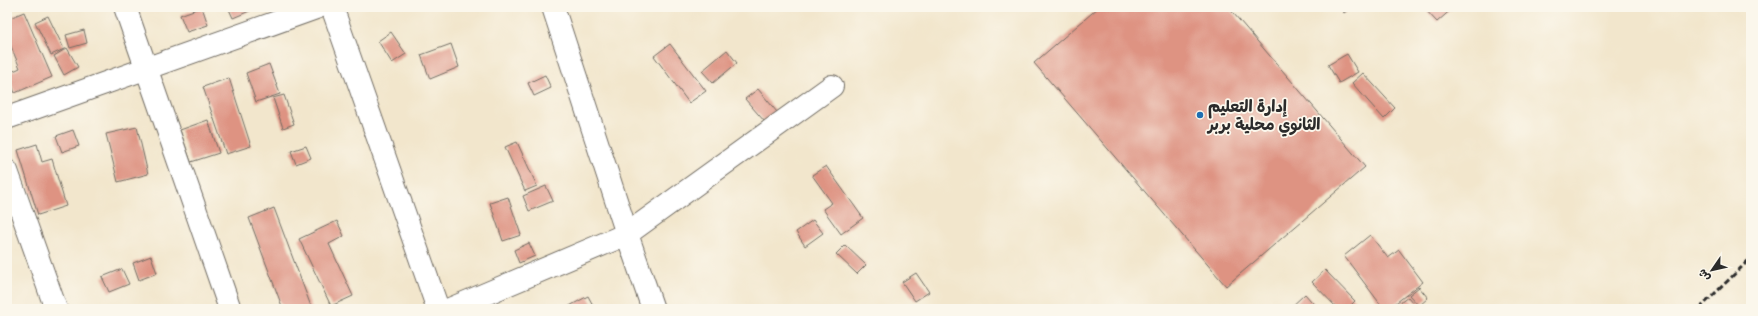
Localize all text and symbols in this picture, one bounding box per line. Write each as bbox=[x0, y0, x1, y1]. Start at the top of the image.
place label: إدارة التعليم الثانوي محلية بربر bbox=[1206, 96, 1320, 138]
marker: إدارة التعليم الثانوي محلية بربر bbox=[1195, 110, 1205, 120]
north arrow bbox=[1692, 250, 1732, 290]
text: ش bbox=[1695, 266, 1715, 285]

